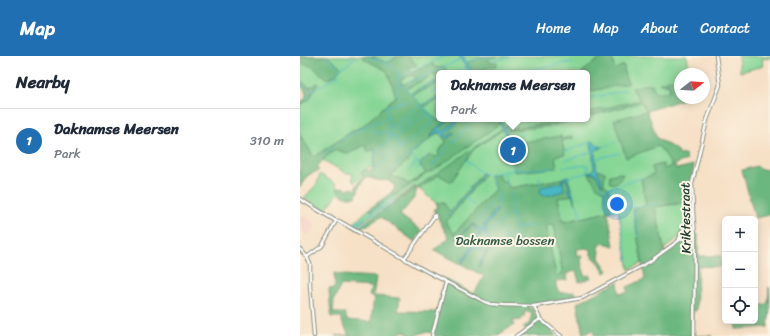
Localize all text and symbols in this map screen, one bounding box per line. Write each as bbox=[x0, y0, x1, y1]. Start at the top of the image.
text: Map bbox=[20, 12, 55, 45]
text: Home bbox=[536, 16, 571, 41]
text: Map bbox=[593, 16, 619, 41]
text: About bbox=[641, 16, 678, 41]
text: Contact bbox=[700, 16, 750, 41]
text: Nearby bbox=[16, 67, 70, 97]
north arrow bbox=[674, 68, 710, 104]
popup bbox=[436, 70, 590, 122]
text: Daknamse Meersen bbox=[451, 72, 575, 98]
text: Park bbox=[451, 98, 477, 121]
text: Daknamse Meersen bbox=[54, 116, 179, 142]
text: 1 bbox=[26, 129, 32, 152]
text: 310 m bbox=[250, 129, 284, 152]
pin: 1 bbox=[500, 135, 526, 165]
text: Park bbox=[54, 142, 81, 165]
street label: Kriktestraat bbox=[673, 182, 698, 254]
your location bbox=[607, 194, 627, 214]
map controls bbox=[722, 216, 758, 324]
button: + bbox=[722, 216, 758, 252]
park label: Daknamse bossen bbox=[456, 229, 554, 252]
button: − bbox=[722, 252, 758, 288]
button: locate bbox=[722, 288, 758, 324]

